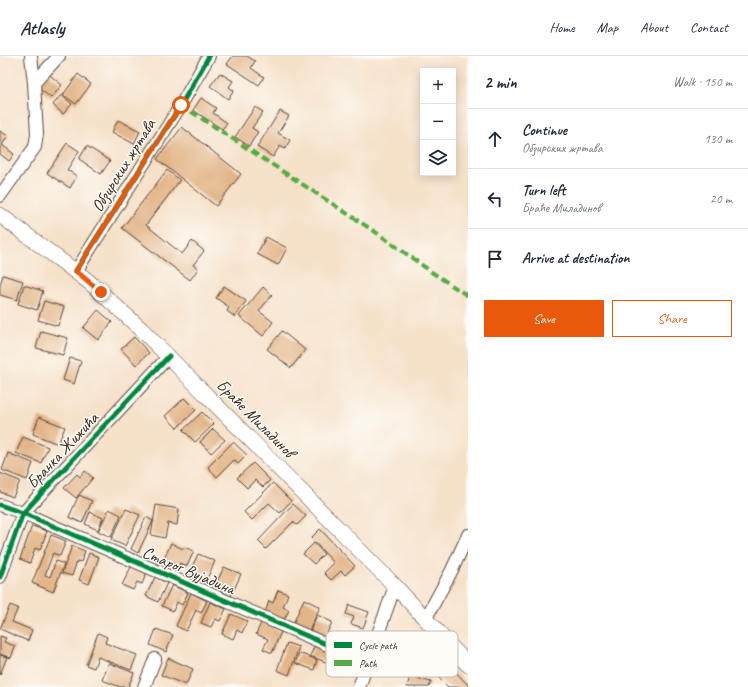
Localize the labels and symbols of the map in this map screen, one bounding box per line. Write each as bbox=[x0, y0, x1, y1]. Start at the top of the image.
route start bbox=[172, 96, 190, 114]
street label: Обзирских жртава bbox=[87, 114, 162, 216]
route end bbox=[92, 283, 110, 301]
street label: Браће Миладинов bbox=[212, 375, 302, 465]
street label: Бранка Жижића bbox=[22, 407, 104, 493]
street label: Старог Вујадина bbox=[139, 542, 240, 600]
legend bbox=[326, 631, 458, 677]
text: Cycle path bbox=[359, 638, 398, 652]
text: Path bbox=[359, 656, 378, 670]

